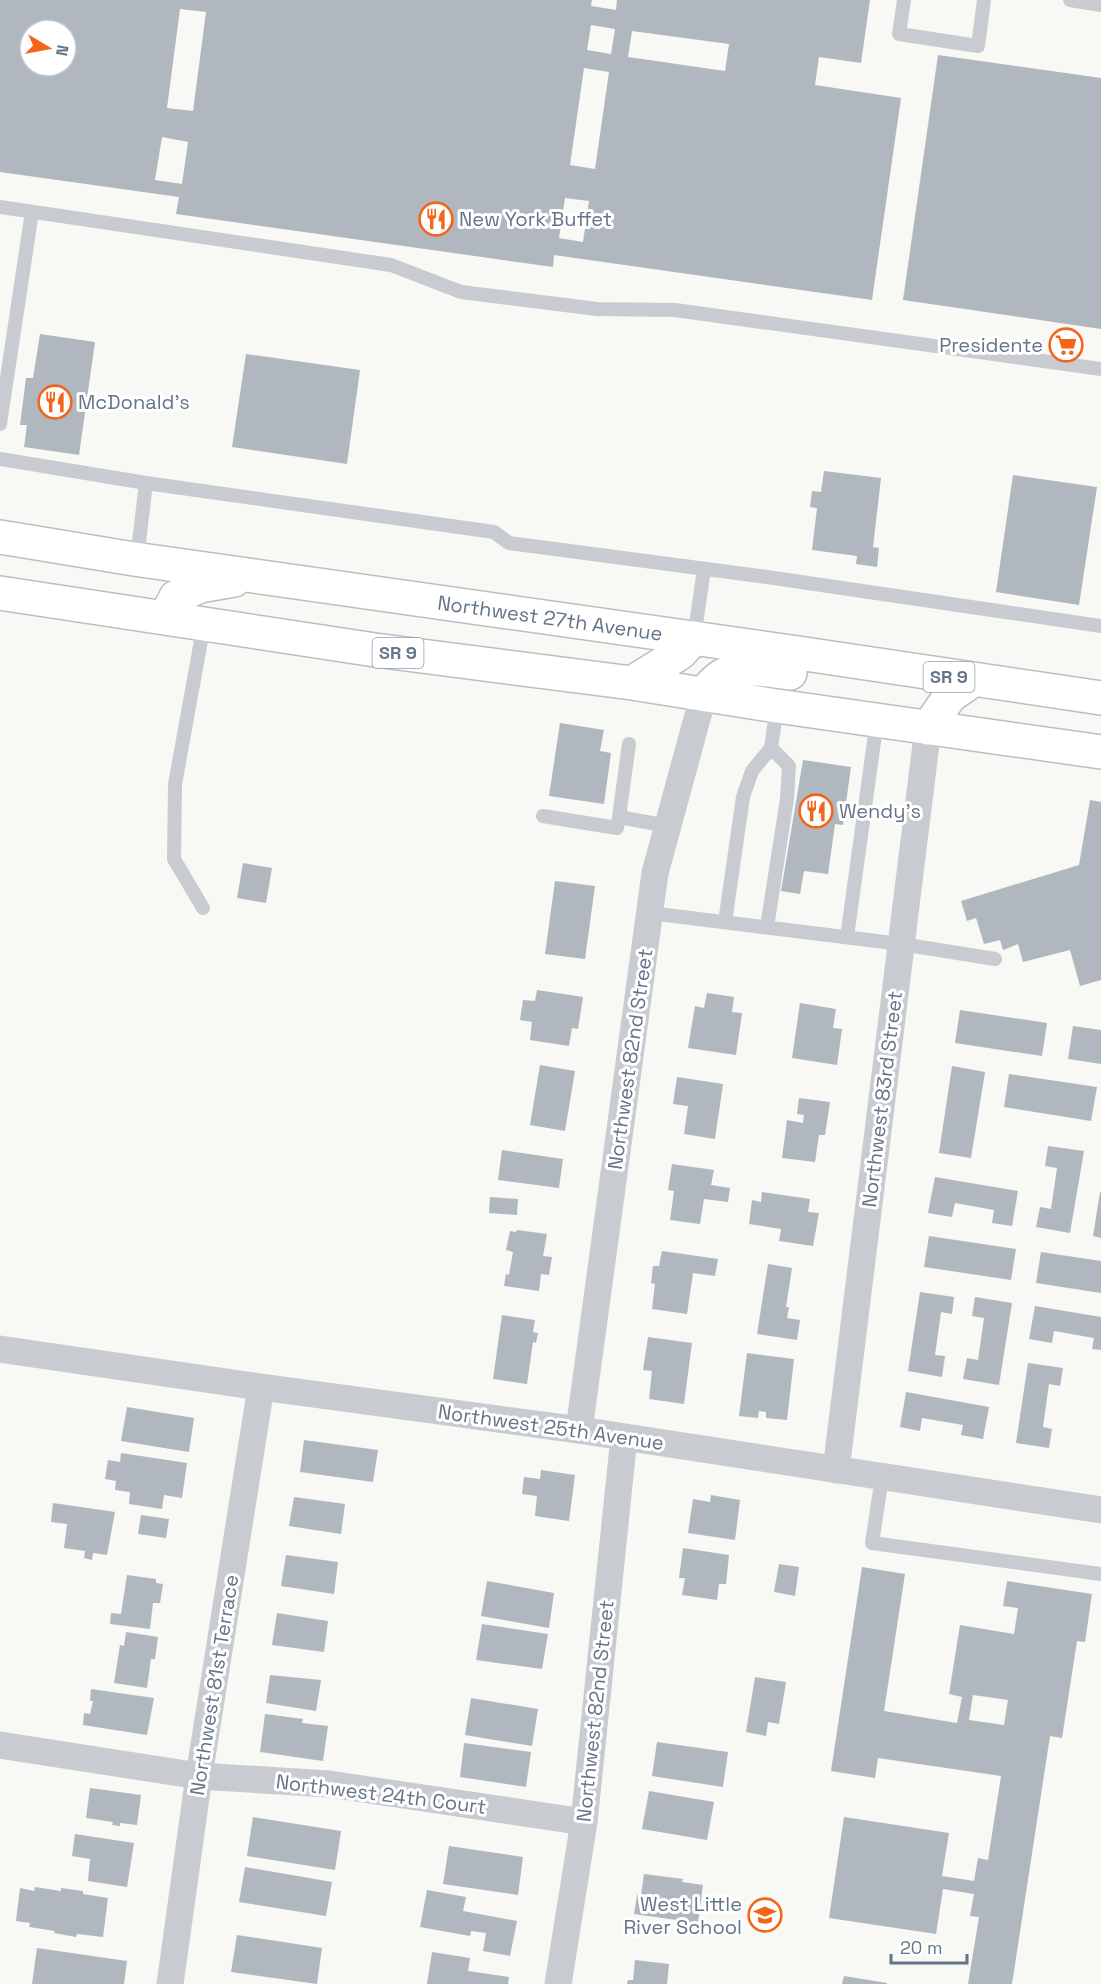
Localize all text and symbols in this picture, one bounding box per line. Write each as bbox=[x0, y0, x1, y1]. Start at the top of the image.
north arrow bbox=[18, 18, 78, 78]
text: N bbox=[51, 43, 74, 58]
restaurant icon: New York Buffet bbox=[418, 201, 454, 237]
place label: New York Buffet bbox=[459, 206, 612, 232]
supermarket icon: Presidente bbox=[1048, 327, 1084, 363]
place label: Presidente bbox=[939, 332, 1043, 358]
restaurant icon: McDonald's bbox=[37, 384, 73, 420]
place label: McDonald's bbox=[78, 389, 190, 415]
street label: Northwest 27th Avenue bbox=[436, 589, 664, 647]
road number: SR 9 bbox=[372, 638, 424, 668]
road number: SR 9 bbox=[924, 662, 974, 692]
restaurant icon: Wendy's bbox=[798, 793, 834, 829]
place label: Wendy's bbox=[839, 798, 921, 824]
street label: Northwest 82nd Street bbox=[602, 947, 658, 1171]
street label: Northwest 83rd Street bbox=[856, 989, 908, 1209]
street label: Northwest 25th Avenue bbox=[436, 1398, 666, 1456]
street label: Northwest 81st Terrace bbox=[184, 1573, 244, 1797]
street label: Northwest 82nd Street bbox=[570, 1599, 620, 1823]
street label: Northwest 24th Court bbox=[274, 1768, 488, 1820]
place label: West Little River School bbox=[624, 1891, 742, 1940]
school or university icon: West Little River School bbox=[747, 1897, 783, 1933]
scale bar bbox=[891, 1927, 968, 1965]
text: 20 m bbox=[900, 1936, 943, 1959]

